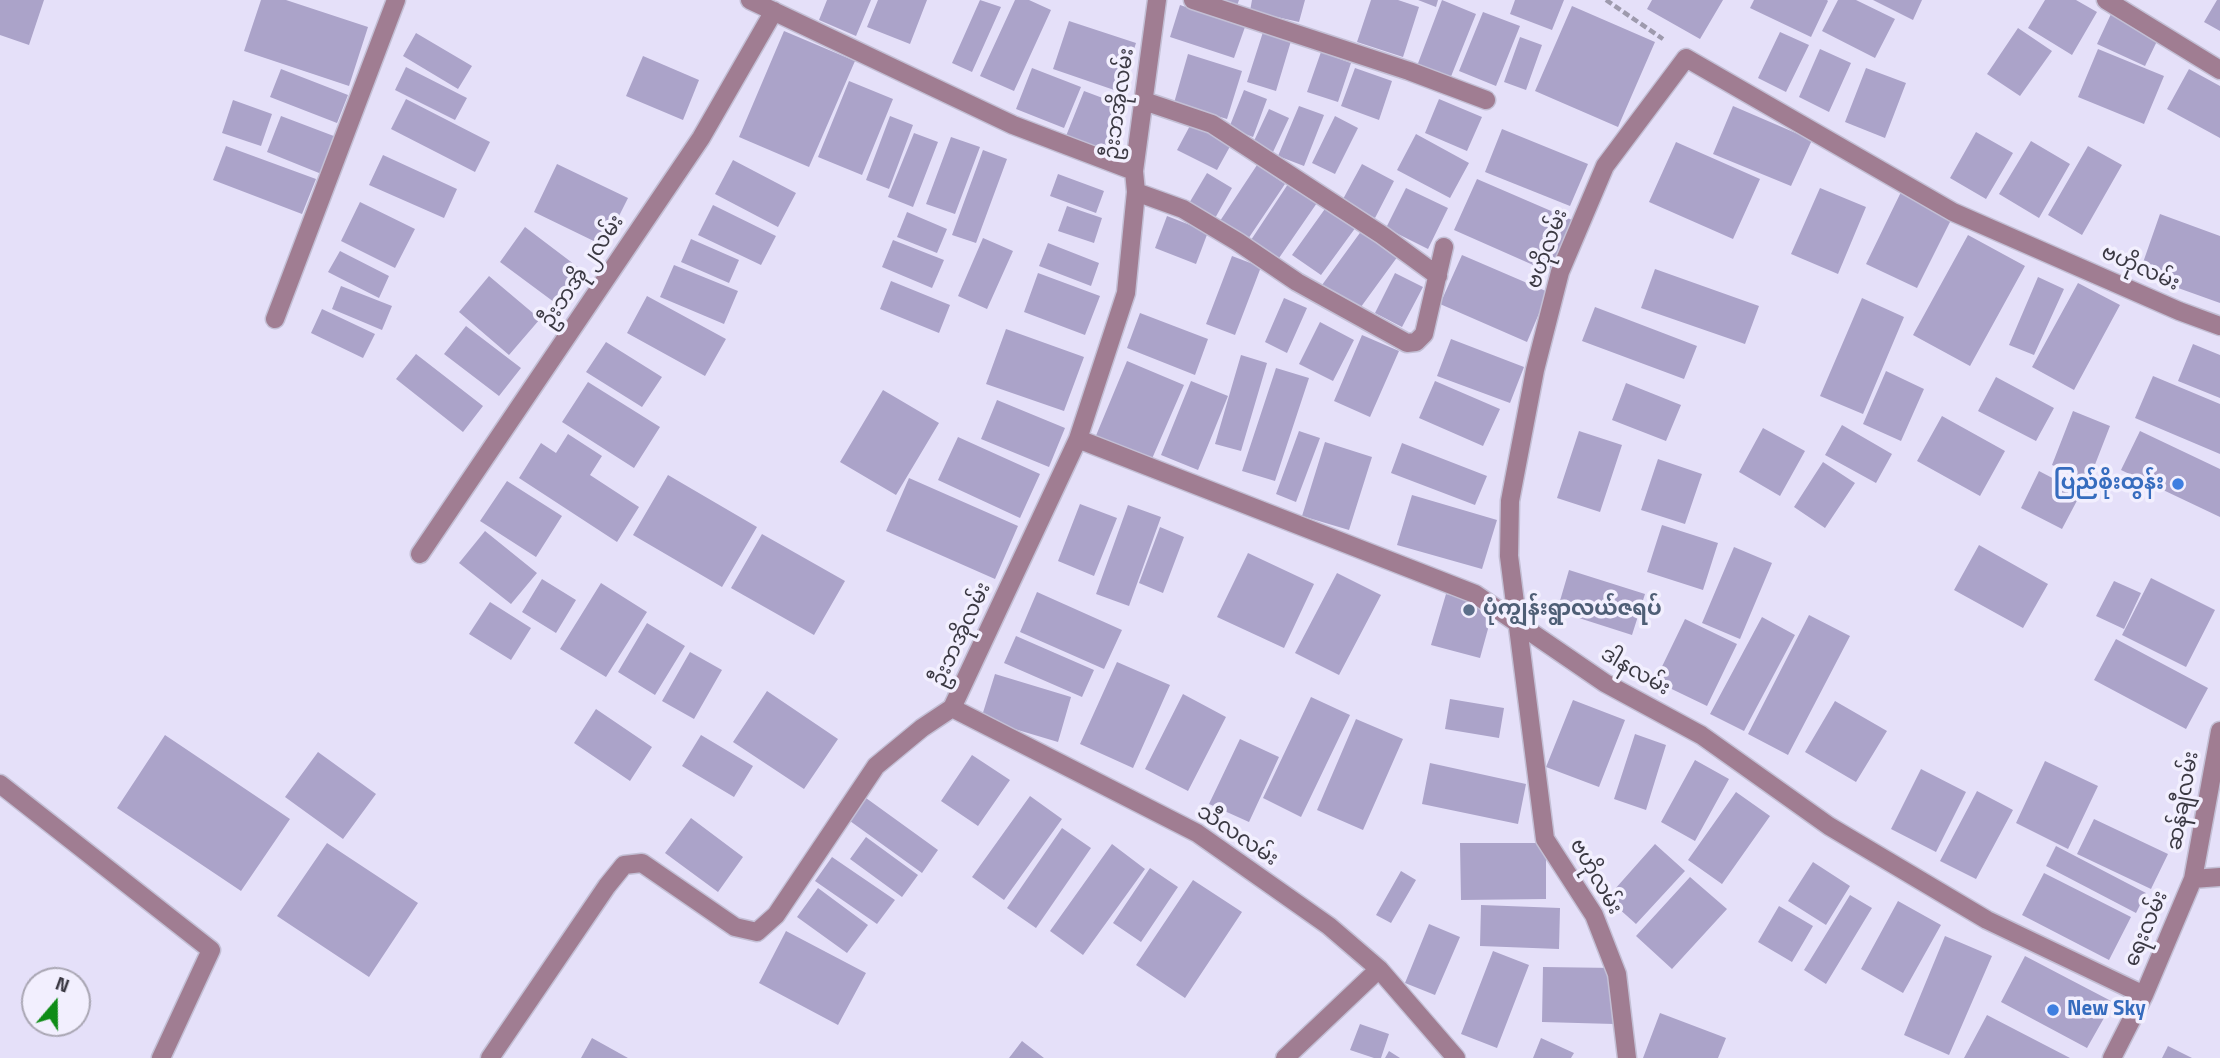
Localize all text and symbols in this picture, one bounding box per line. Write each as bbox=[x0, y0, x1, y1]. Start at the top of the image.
street label: ဦးဘအိုလမ်း bbox=[1100, 47, 1140, 161]
street label: ဗဟိုလမ်း bbox=[1522, 206, 1574, 292]
street label: ဦးဘအို ၂လမ်း bbox=[536, 211, 630, 333]
street label: ဗဟိုလမ်း bbox=[2097, 241, 2183, 297]
place label: ပြည်စိုးထွန်း bbox=[2054, 471, 2164, 497]
marker: ပြည်စိုးထွန်း bbox=[2170, 476, 2186, 492]
street label: ဦးဘအိုလမ်း bbox=[927, 579, 997, 691]
place label: ပုံကျွန်းရွာလယ်ဇရပ် bbox=[1483, 597, 1662, 623]
marker: ပုံကျွန်းရွာလယ်ဇရပ် bbox=[1461, 602, 1477, 618]
street label: ဒါနလမ်း bbox=[1596, 642, 1674, 702]
street label: ဆန်ချီလမ်း bbox=[2163, 749, 2205, 853]
street label: သီလလမ်း bbox=[1192, 800, 1282, 872]
street label: ဗဟိုလမ်း bbox=[1563, 835, 1627, 919]
street label: ရေးလမ်း bbox=[2120, 887, 2174, 971]
north arrow bbox=[21, 967, 91, 1037]
text: N bbox=[52, 968, 74, 1000]
place label: New Sky bbox=[2067, 997, 2146, 1023]
marker: New Sky bbox=[2045, 1002, 2061, 1018]

